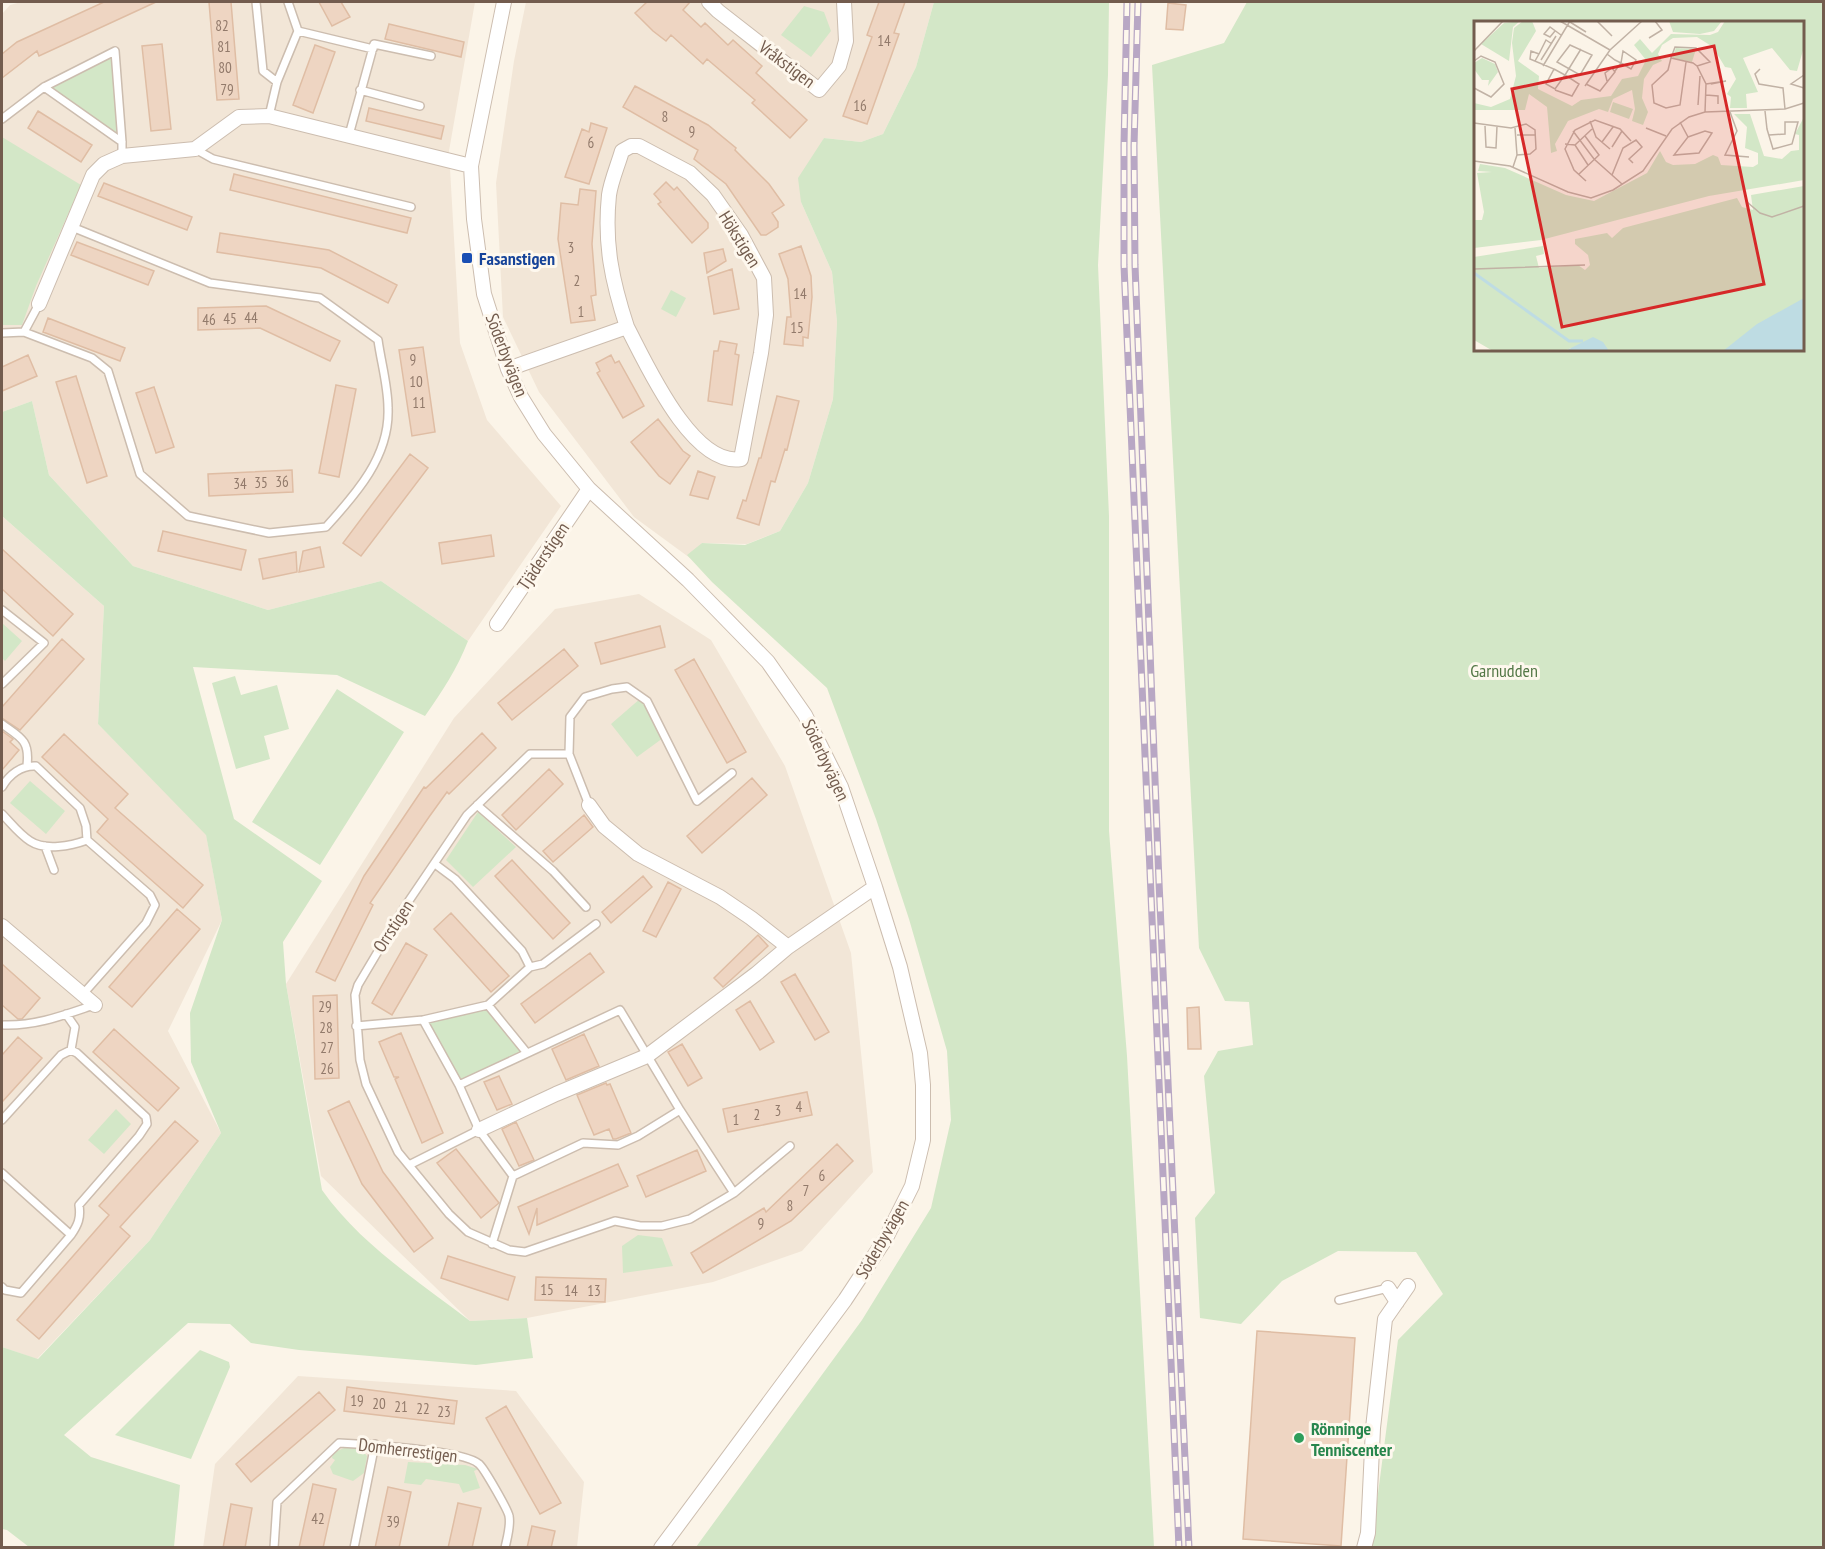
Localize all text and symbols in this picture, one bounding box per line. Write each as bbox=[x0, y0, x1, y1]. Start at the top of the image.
house number: 82 bbox=[215, 16, 229, 35]
inset map bbox=[1474, 21, 1804, 351]
house number: 14 bbox=[877, 31, 891, 50]
street label: Vråkstigen bbox=[753, 35, 820, 93]
house number: 81 bbox=[217, 37, 231, 56]
house number: 80 bbox=[218, 58, 232, 77]
house number: 79 bbox=[220, 80, 234, 99]
house number: 16 bbox=[853, 96, 867, 115]
house number: 8 bbox=[662, 107, 668, 126]
house number: 9 bbox=[689, 122, 695, 141]
house number: 6 bbox=[588, 133, 595, 152]
street label: Hökstigen bbox=[714, 206, 766, 272]
house number: 3 bbox=[568, 238, 574, 257]
place label: Fasanstigen bbox=[479, 247, 555, 270]
marker: Fasanstigen bbox=[460, 251, 474, 265]
house number: 2 bbox=[574, 271, 580, 290]
house number: 14 bbox=[793, 284, 807, 303]
house number: 1 bbox=[578, 302, 584, 321]
house number: 44 bbox=[244, 308, 258, 327]
house number: 45 bbox=[223, 309, 237, 328]
house number: 46 bbox=[202, 310, 216, 329]
street label: Söderbyvägen bbox=[481, 310, 533, 400]
house number: 15 bbox=[790, 318, 804, 337]
house number: 9 bbox=[410, 350, 416, 369]
house number: 10 bbox=[409, 372, 423, 391]
house number: 11 bbox=[412, 393, 426, 412]
house number: 36 bbox=[275, 472, 289, 491]
house number: 35 bbox=[254, 473, 268, 492]
house number: 34 bbox=[233, 474, 247, 493]
street label: Tjäderstigen bbox=[512, 518, 574, 594]
park label: Garnudden bbox=[1470, 659, 1538, 682]
street label: Söderbyvägen bbox=[797, 715, 855, 805]
street label: Orrstigen bbox=[368, 895, 418, 957]
house number: 29 bbox=[318, 997, 332, 1016]
house number: 28 bbox=[319, 1018, 333, 1037]
house number: 27 bbox=[320, 1038, 334, 1057]
house number: 26 bbox=[320, 1059, 334, 1078]
house number: 4 bbox=[796, 1097, 803, 1116]
house number: 3 bbox=[775, 1101, 781, 1120]
house number: 2 bbox=[754, 1105, 760, 1124]
house number: 1 bbox=[733, 1110, 739, 1129]
house number: 6 bbox=[819, 1166, 826, 1185]
house number: 7 bbox=[803, 1181, 809, 1200]
street label: Söderbyvägen bbox=[850, 1195, 914, 1283]
house number: 8 bbox=[787, 1196, 793, 1215]
house number: 9 bbox=[758, 1214, 764, 1233]
house number: 15 bbox=[540, 1280, 554, 1299]
house number: 14 bbox=[564, 1281, 578, 1300]
house number: 13 bbox=[587, 1281, 601, 1300]
house number: 19 bbox=[350, 1391, 364, 1410]
house number: 20 bbox=[372, 1394, 386, 1413]
house number: 21 bbox=[394, 1397, 408, 1416]
house number: 22 bbox=[416, 1399, 430, 1418]
house number: 23 bbox=[437, 1402, 451, 1421]
place label: Rönninge Tenniscenter bbox=[1311, 1417, 1393, 1461]
marker: Rönninge Tenniscenter bbox=[1292, 1431, 1306, 1445]
street label: Domherrestigen bbox=[357, 1433, 459, 1467]
house number: 42 bbox=[311, 1509, 325, 1528]
house number: 39 bbox=[386, 1512, 400, 1531]

